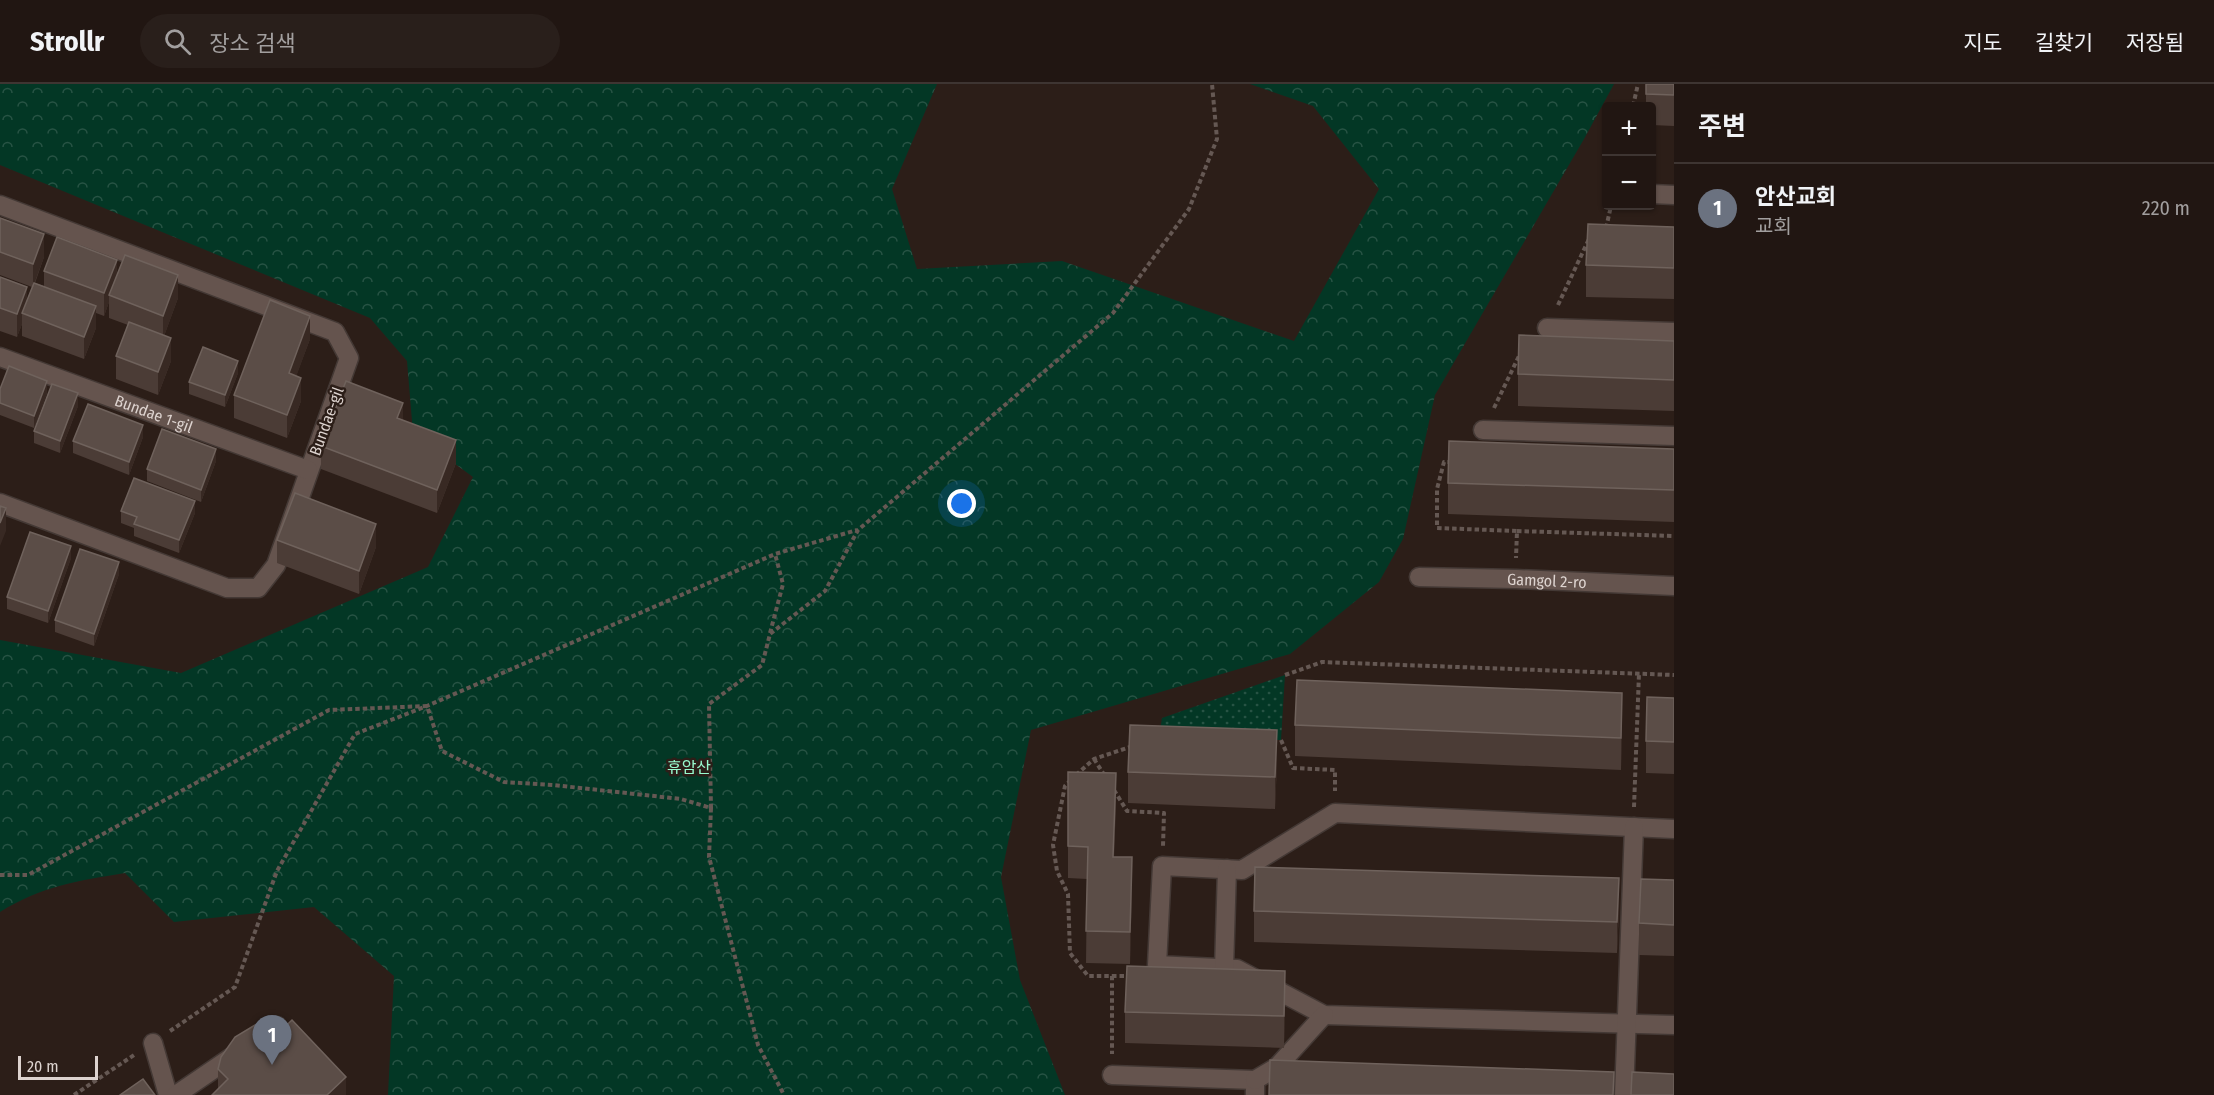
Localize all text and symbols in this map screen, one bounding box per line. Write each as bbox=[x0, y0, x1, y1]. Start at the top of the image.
search box bbox=[140, 14, 560, 68]
text: Strollr bbox=[30, 25, 104, 58]
icon: search bbox=[161, 25, 194, 58]
text: 장소 검색 bbox=[209, 30, 295, 57]
text: 지도 bbox=[1963, 30, 2002, 56]
text: 길찾기 bbox=[2035, 30, 2093, 56]
text: 저장됨 bbox=[2126, 30, 2184, 56]
map controls bbox=[1602, 102, 1656, 210]
button: + bbox=[1602, 102, 1656, 156]
text: 주변 bbox=[1698, 111, 1746, 142]
button: − bbox=[1602, 156, 1656, 210]
text: 안산교회 bbox=[1755, 183, 1836, 210]
text: 1 bbox=[1713, 196, 1722, 220]
text: 220 m bbox=[2142, 196, 2190, 220]
text: 교회 bbox=[1755, 214, 1792, 238]
street label: Bundae-gil bbox=[305, 384, 348, 458]
street label: Bundae 1-gil bbox=[112, 391, 195, 437]
your location bbox=[947, 489, 976, 518]
street label: Gamgol 2-ro bbox=[1507, 570, 1587, 592]
park label: 휴암산 bbox=[667, 758, 711, 777]
pin: 1 bbox=[252, 1016, 292, 1065]
scale bar bbox=[18, 1053, 98, 1080]
text: 20 m bbox=[27, 1057, 58, 1076]

